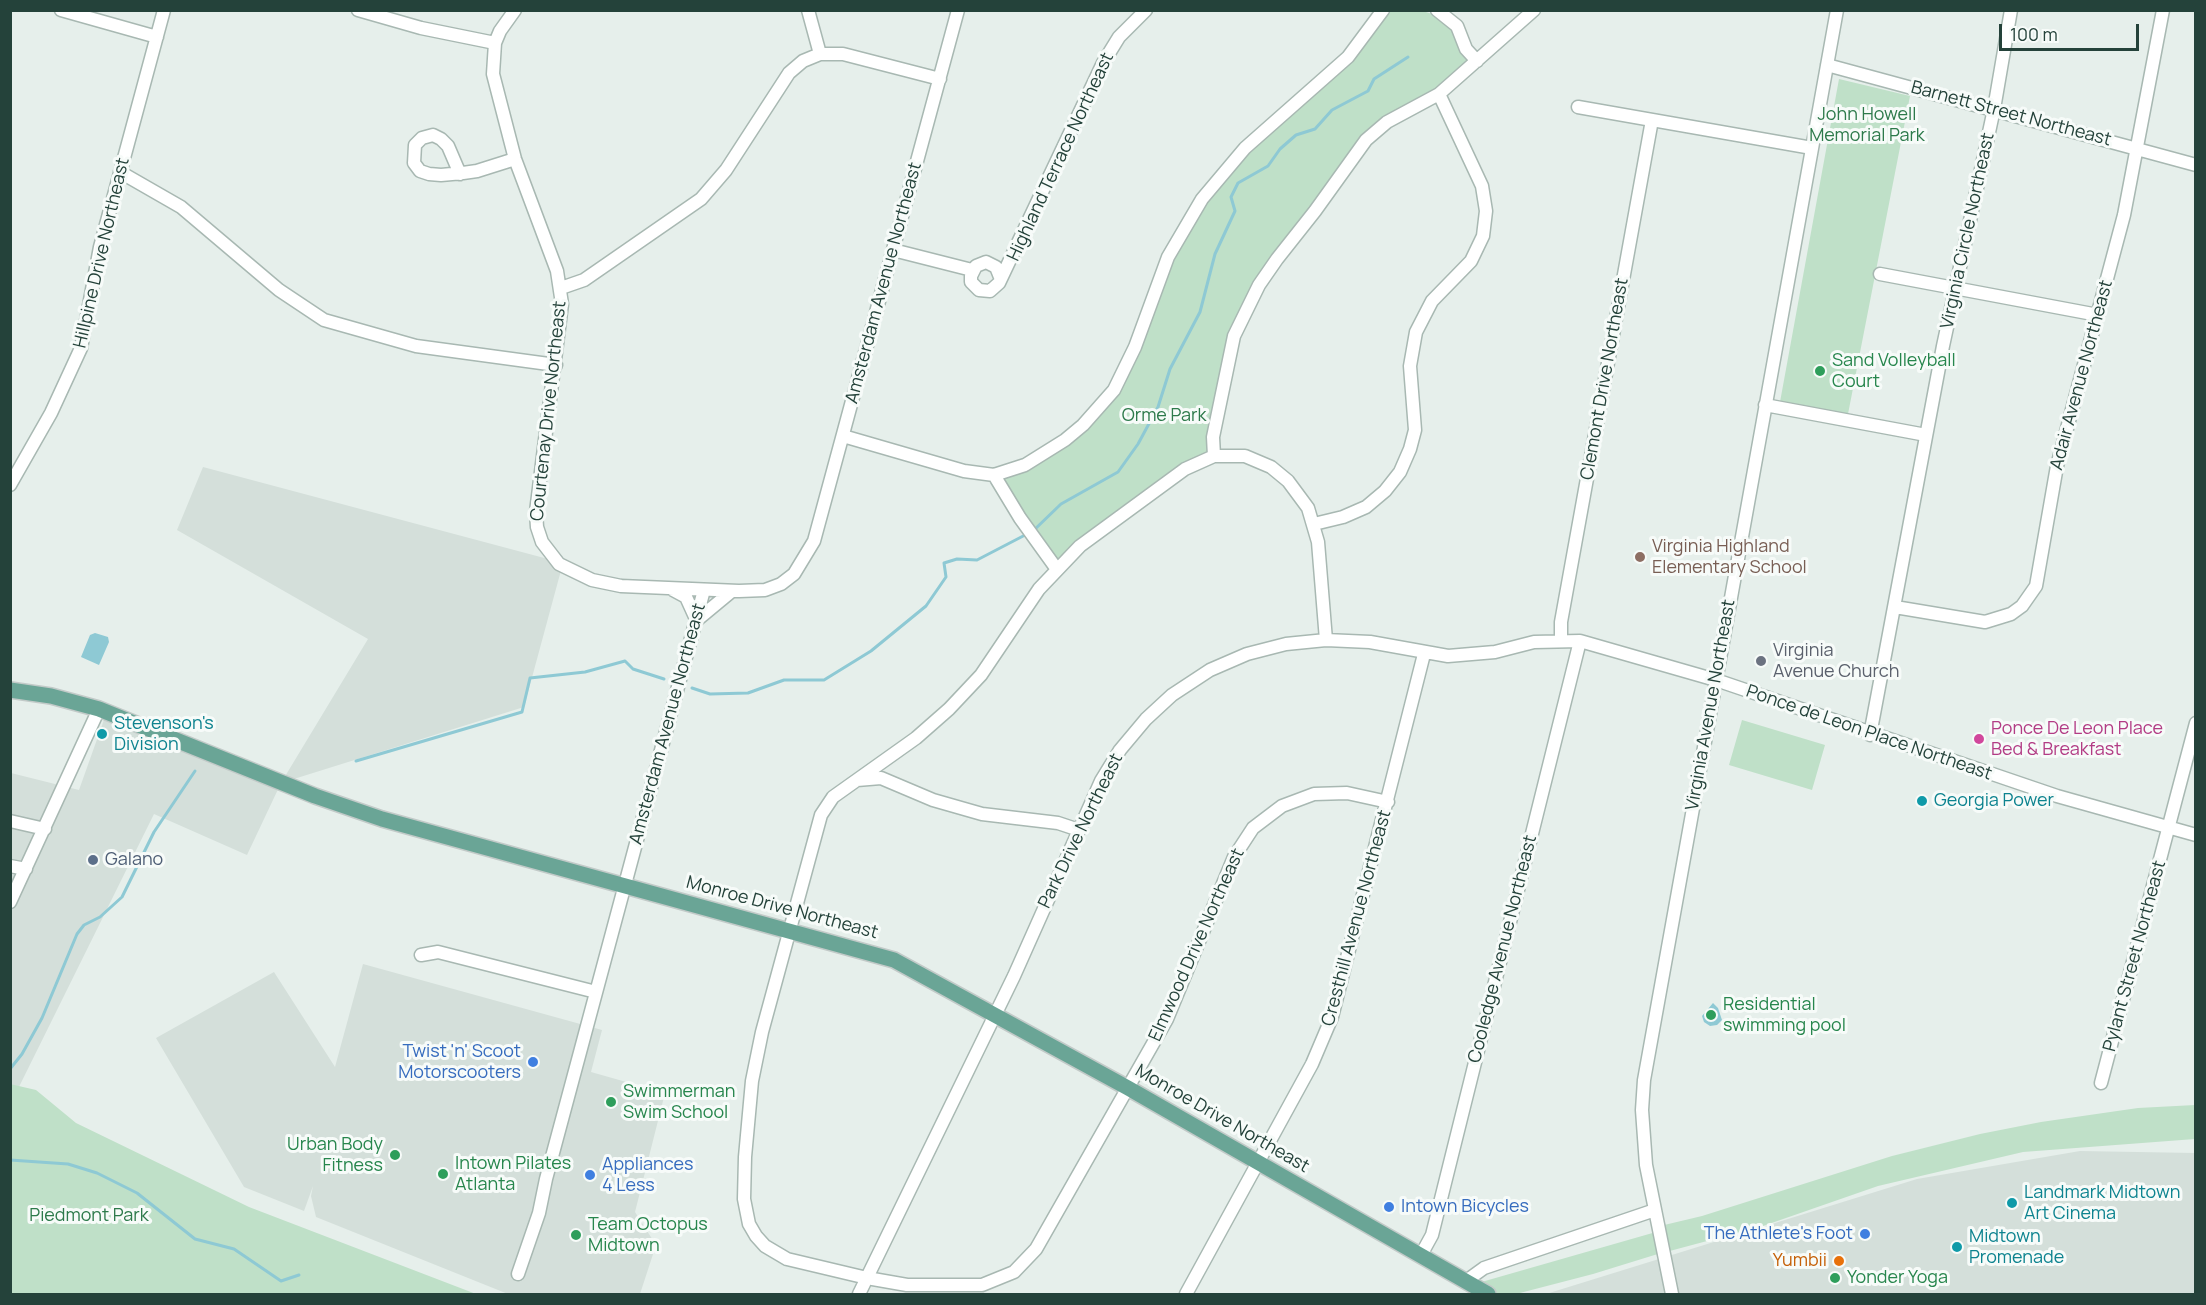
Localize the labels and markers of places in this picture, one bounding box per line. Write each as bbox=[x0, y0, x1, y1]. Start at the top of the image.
place label: Sand Volleyball Court bbox=[1832, 350, 1956, 392]
marker: Sand Volleyball Court bbox=[1813, 364, 1827, 378]
place label: Virginia Highland Elementary School bbox=[1652, 536, 1807, 578]
marker: Virginia Highland Elementary School bbox=[1633, 550, 1647, 564]
place label: Virginia Avenue Church bbox=[1773, 640, 1899, 682]
marker: Virginia Avenue Church bbox=[1754, 654, 1768, 668]
place label: Stevenson's Division bbox=[114, 713, 214, 756]
place label: Ponce De Leon Place Bed & Breakfast bbox=[1991, 718, 2163, 760]
marker: Stevenson's Division bbox=[95, 727, 109, 741]
marker: Ponce De Leon Place Bed & Breakfast bbox=[1972, 732, 1986, 746]
place label: Georgia Power bbox=[1934, 790, 2054, 812]
marker: Georgia Power bbox=[1915, 794, 1929, 808]
place label: Galano bbox=[105, 849, 163, 871]
marker: Galano bbox=[86, 853, 100, 867]
place label: Residential swimming pool bbox=[1723, 994, 1846, 1036]
marker: Residential swimming pool bbox=[1704, 1008, 1718, 1022]
place label: Twist 'n' Scoot Motorscooters bbox=[398, 1041, 521, 1084]
marker: Twist 'n' Scoot Motorscooters bbox=[526, 1055, 540, 1069]
place label: Swimmerman Swim School bbox=[623, 1081, 736, 1124]
marker: Swimmerman Swim School bbox=[604, 1095, 618, 1109]
place label: Urban Body Fitness bbox=[287, 1134, 383, 1176]
marker: Urban Body Fitness bbox=[388, 1148, 402, 1162]
place label: Intown Pilates Atlanta bbox=[455, 1153, 571, 1196]
place label: Appliances 4 Less bbox=[602, 1154, 693, 1196]
marker: Intown Pilates Atlanta bbox=[436, 1167, 450, 1181]
marker: Appliances 4 Less bbox=[583, 1168, 597, 1182]
place label: Landmark Midtown Art Cinema bbox=[2024, 1182, 2180, 1224]
place label: Intown Bicycles bbox=[1401, 1196, 1529, 1218]
marker: Landmark Midtown Art Cinema bbox=[2005, 1196, 2019, 1210]
marker: Intown Bicycles bbox=[1382, 1200, 1396, 1214]
place label: Team Octopus Midtown bbox=[588, 1214, 708, 1256]
place label: The Athlete's Foot bbox=[1704, 1223, 1853, 1245]
place label: Midtown Promenade bbox=[1969, 1226, 2064, 1268]
marker: The Athlete's Foot bbox=[1858, 1227, 1872, 1241]
marker: Team Octopus Midtown bbox=[569, 1228, 583, 1242]
marker: Midtown Promenade bbox=[1950, 1240, 1964, 1254]
place label: Yumbii bbox=[1773, 1250, 1827, 1272]
marker: Yumbii bbox=[1832, 1254, 1846, 1268]
place label: Yonder Yoga bbox=[1847, 1267, 1948, 1289]
marker: Yonder Yoga bbox=[1828, 1271, 1842, 1285]

